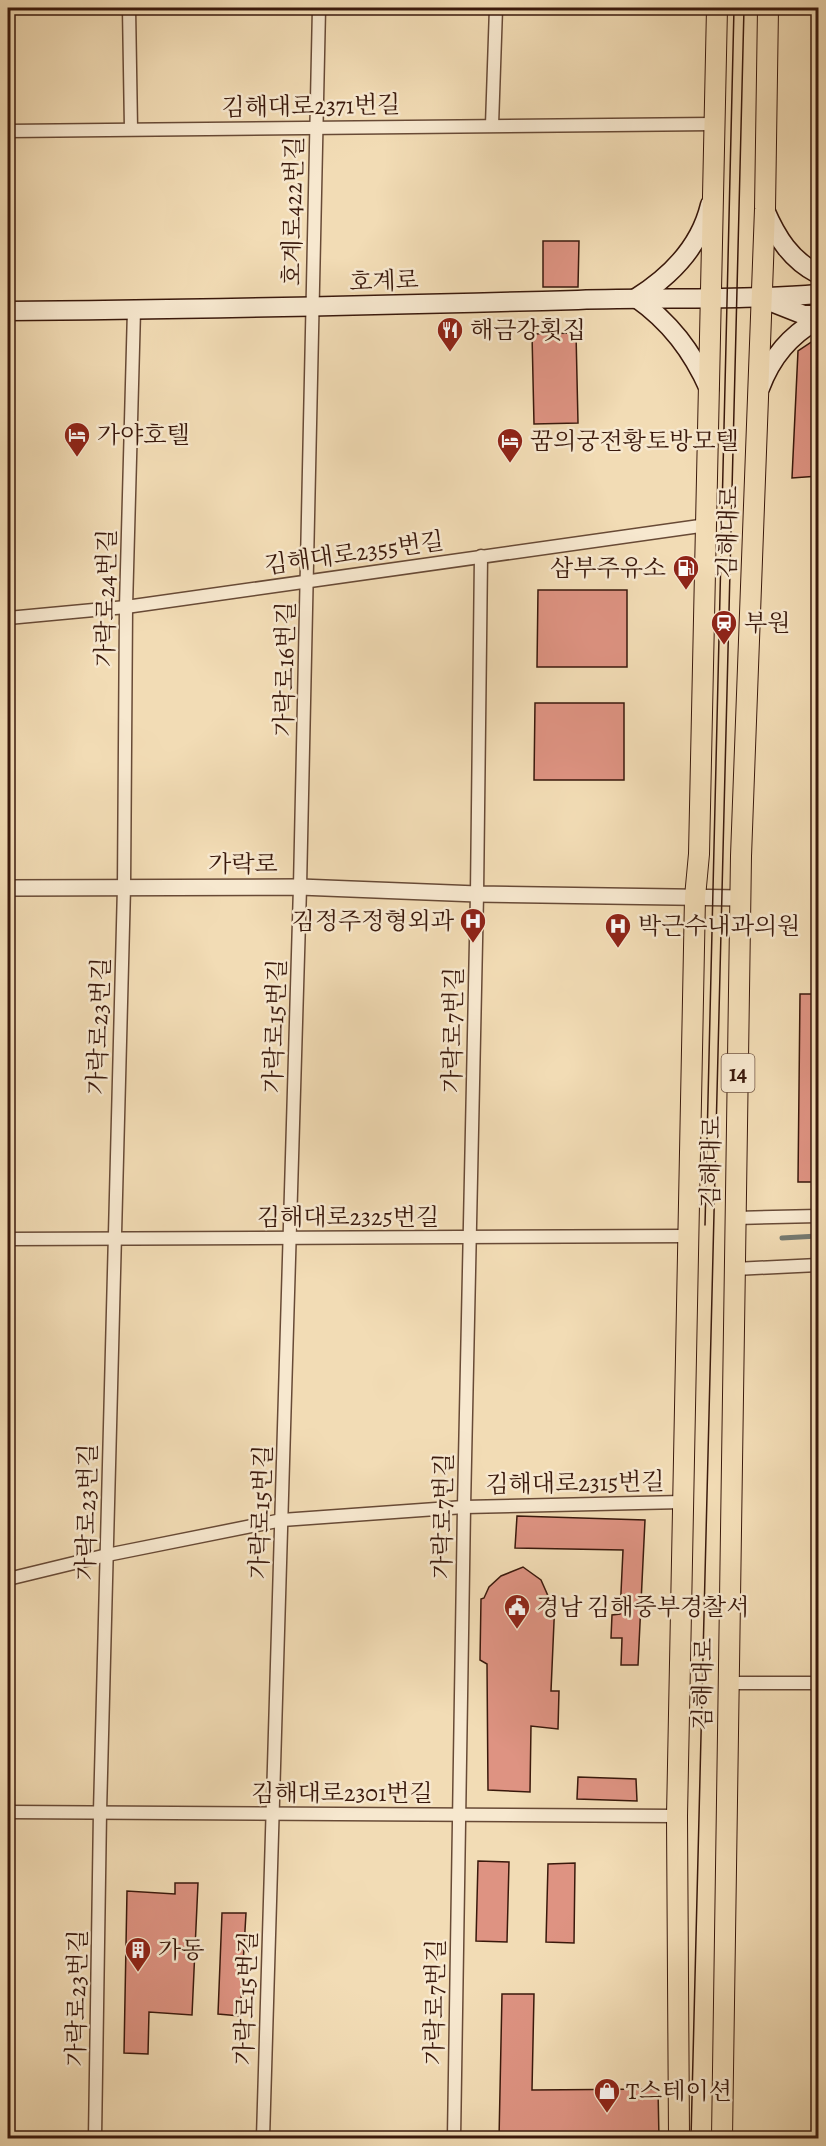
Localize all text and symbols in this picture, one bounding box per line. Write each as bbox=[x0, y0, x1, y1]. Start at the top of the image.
street label: 김해대로2371번길 bbox=[221, 88, 401, 124]
street label: 호계로422번길 bbox=[276, 136, 310, 286]
street label: 호계로 bbox=[349, 264, 419, 298]
place label: 해금강횟집 bbox=[470, 314, 586, 346]
restaurant icon: 해금강횟집 bbox=[435, 315, 465, 353]
place label: 가야호텔 bbox=[97, 419, 190, 451]
hotel icon: 가야호텔 bbox=[62, 420, 92, 458]
place label: 꿈의궁전황토방모텔 bbox=[530, 425, 739, 457]
hotel icon: 꿈의궁전황토방모텔 bbox=[495, 426, 525, 464]
street label: 김해대로 bbox=[710, 485, 746, 579]
street label: 김해대로2355번길 bbox=[262, 525, 446, 581]
street label: 가락로24번길 bbox=[89, 529, 123, 667]
place label: 삼부주유소 bbox=[550, 552, 666, 584]
fuel station icon: 삼부주유소 bbox=[671, 553, 701, 591]
street label: 가락로16번길 bbox=[268, 601, 302, 737]
place label: 부원 bbox=[744, 607, 790, 639]
station icon: 부원 bbox=[709, 608, 739, 646]
street label: 가락로 bbox=[208, 848, 278, 880]
place label: 김정주정형외과 bbox=[292, 905, 455, 937]
hospital icon: 김정주정형외과 bbox=[458, 906, 488, 944]
place label: 박근수내과의원 bbox=[638, 910, 800, 942]
hospital icon: 박근수내과의원 bbox=[603, 911, 633, 949]
street label: 가락로23번길 bbox=[81, 957, 117, 1095]
street label: 가락로15번길 bbox=[257, 958, 293, 1094]
street label: 가락로7번길 bbox=[436, 967, 470, 1093]
road number: 14 bbox=[722, 1054, 754, 1092]
street label: 김해대로 bbox=[694, 1115, 728, 1209]
street label: 김해대로2325번길 bbox=[257, 1201, 439, 1233]
street label: 가락로23번길 bbox=[70, 1443, 104, 1581]
street label: 가락로15번길 bbox=[243, 1444, 279, 1580]
street label: 가락로7번길 bbox=[426, 1453, 460, 1579]
street label: 김해대로2315번길 bbox=[485, 1465, 665, 1501]
place label: 경남 김해중부경찰서 bbox=[536, 1591, 749, 1623]
public building icon: 경남 김해중부경찰서 bbox=[502, 1592, 532, 1630]
street label: 김해대로 bbox=[686, 1637, 720, 1731]
street label: 김해대로2301번길 bbox=[251, 1777, 433, 1809]
street label: 가락로23번길 bbox=[60, 1929, 94, 2067]
street label: 가락로15번길 bbox=[228, 1930, 264, 2066]
place label: 가동 bbox=[158, 1934, 204, 1966]
building icon: 가동 bbox=[123, 1935, 153, 1973]
street label: 가락로7번길 bbox=[418, 1939, 452, 2065]
place label: T스테이션 bbox=[626, 2075, 732, 2107]
shop icon: T스테이션 bbox=[592, 2076, 622, 2114]

